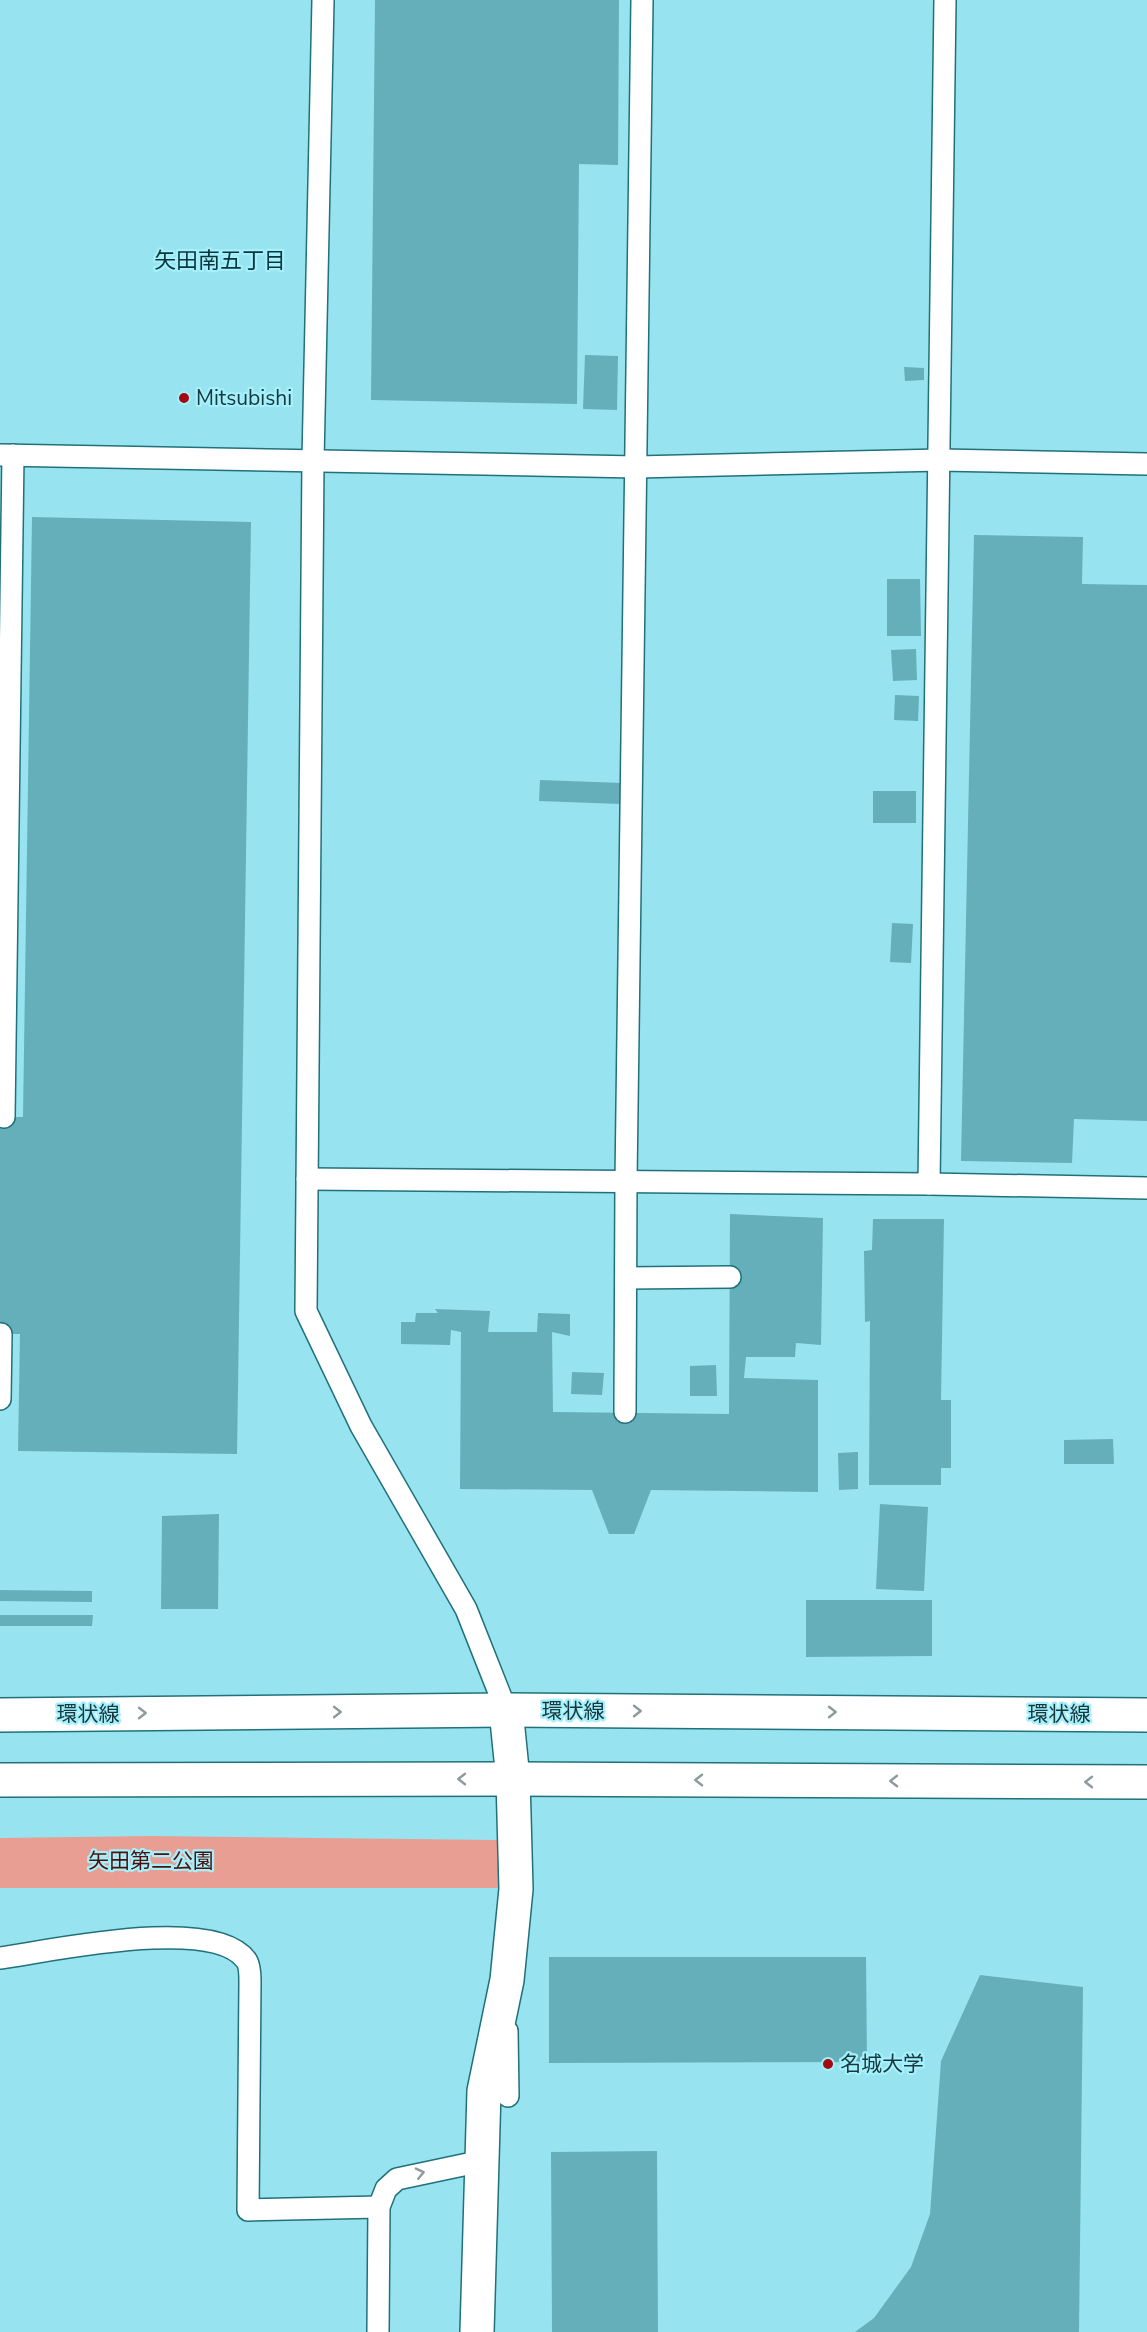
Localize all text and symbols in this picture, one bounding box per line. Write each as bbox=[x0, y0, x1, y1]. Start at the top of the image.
district label: 矢田南五丁目 bbox=[154, 246, 286, 276]
place label: Mitsubishi bbox=[196, 384, 292, 412]
marker: Mitsubishi bbox=[177, 391, 191, 405]
street label: 環状線 bbox=[542, 1697, 605, 1725]
street label: 環状線 bbox=[57, 1700, 120, 1728]
street label: 環状線 bbox=[1028, 1700, 1091, 1728]
one-way arrow bbox=[633, 1705, 642, 1717]
one-way arrow bbox=[333, 1706, 342, 1718]
one-way arrow bbox=[828, 1706, 837, 1718]
one-way arrow bbox=[138, 1707, 147, 1720]
one-way arrow bbox=[457, 1773, 466, 1785]
one-way arrow bbox=[694, 1774, 703, 1786]
one-way arrow bbox=[889, 1775, 898, 1787]
one-way arrow bbox=[1084, 1776, 1093, 1788]
park label: 矢田第二公園 bbox=[88, 1847, 214, 1875]
place label: 名城大学 bbox=[840, 2050, 924, 2078]
marker: 名城大学 bbox=[821, 2057, 835, 2071]
one-way arrow bbox=[415, 2167, 425, 2180]

